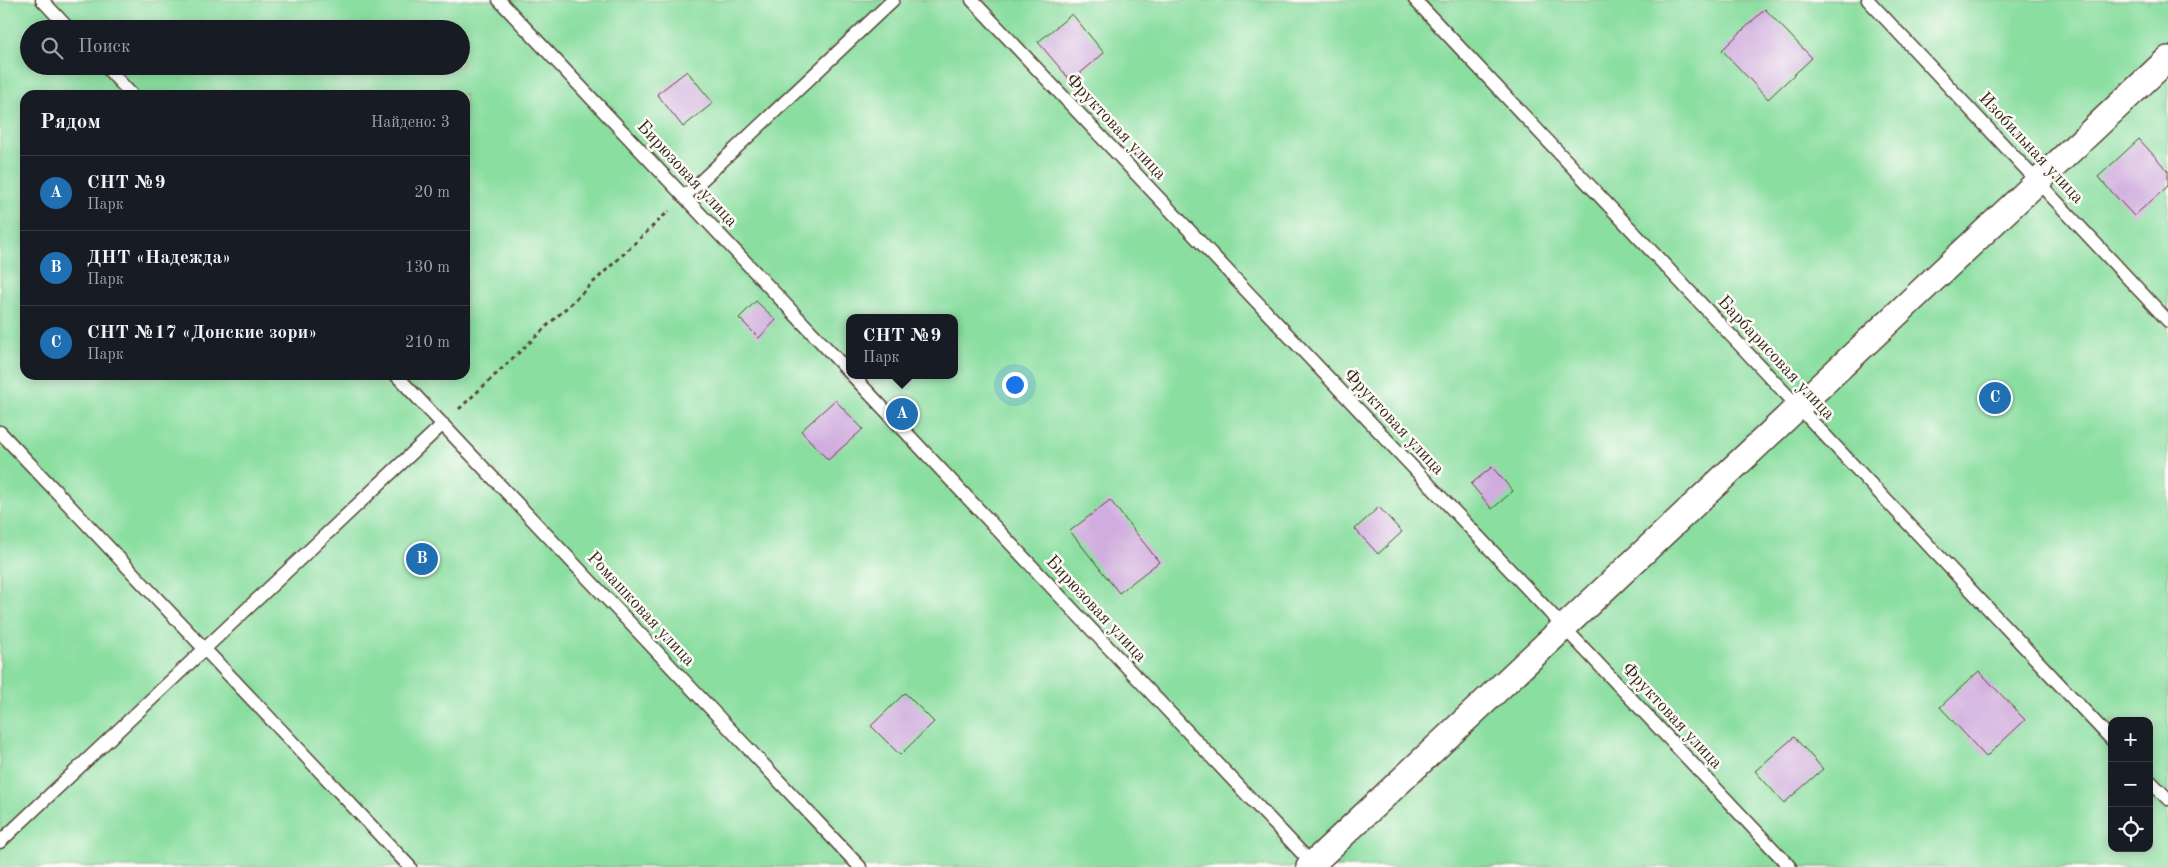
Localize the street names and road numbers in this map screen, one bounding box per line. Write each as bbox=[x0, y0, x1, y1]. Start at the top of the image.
street label: Фруктовая улица bbox=[1062, 70, 1170, 184]
street label: Изобильная улица bbox=[1975, 89, 2087, 207]
street label: Бирюзовая улица bbox=[633, 117, 741, 231]
street label: Барбарисовая улица bbox=[1714, 292, 1838, 424]
street label: Фруктовая улица bbox=[1340, 365, 1448, 479]
street label: Ромашковая улица bbox=[584, 548, 698, 670]
street label: Бирюзовая улица bbox=[1042, 552, 1150, 666]
street label: Фруктовая улица bbox=[1618, 659, 1726, 773]

